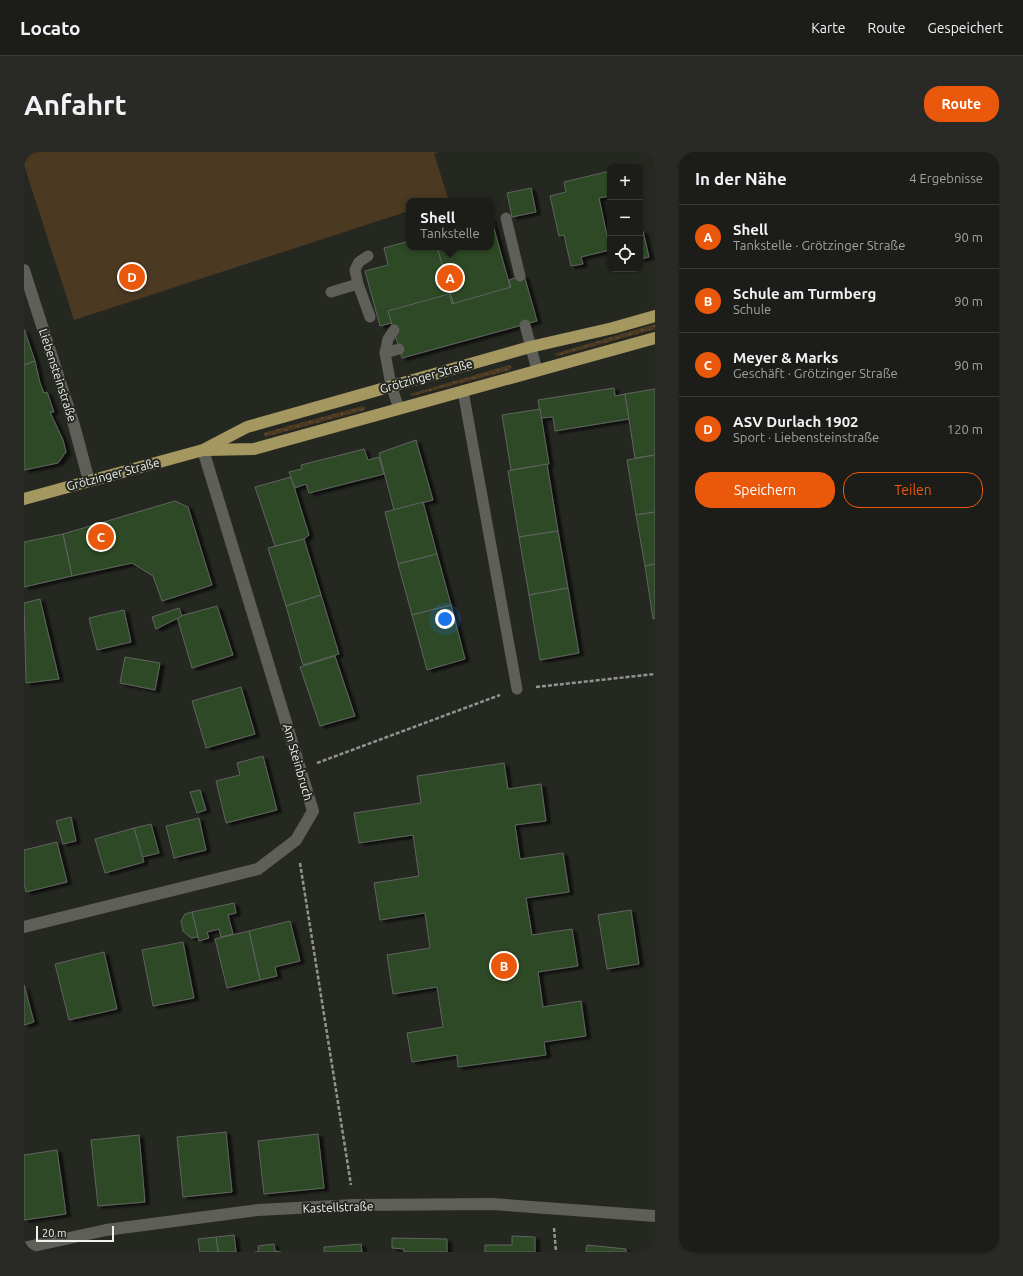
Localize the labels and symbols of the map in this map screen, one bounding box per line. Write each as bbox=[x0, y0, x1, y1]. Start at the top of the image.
pin: D bbox=[119, 262, 145, 292]
pin: A bbox=[437, 263, 463, 293]
street label: Liebensteinstraße bbox=[37, 327, 79, 423]
street label: Grötzinger Straße bbox=[378, 357, 474, 395]
street label: Grötzinger Straße bbox=[65, 455, 161, 493]
pin: C bbox=[88, 522, 114, 552]
your location bbox=[435, 609, 455, 629]
street label: Am Steinbruch bbox=[281, 722, 315, 802]
pin: B bbox=[491, 951, 517, 981]
street label: Kastellstraße bbox=[302, 1199, 374, 1215]
scale bar bbox=[36, 1224, 114, 1243]

